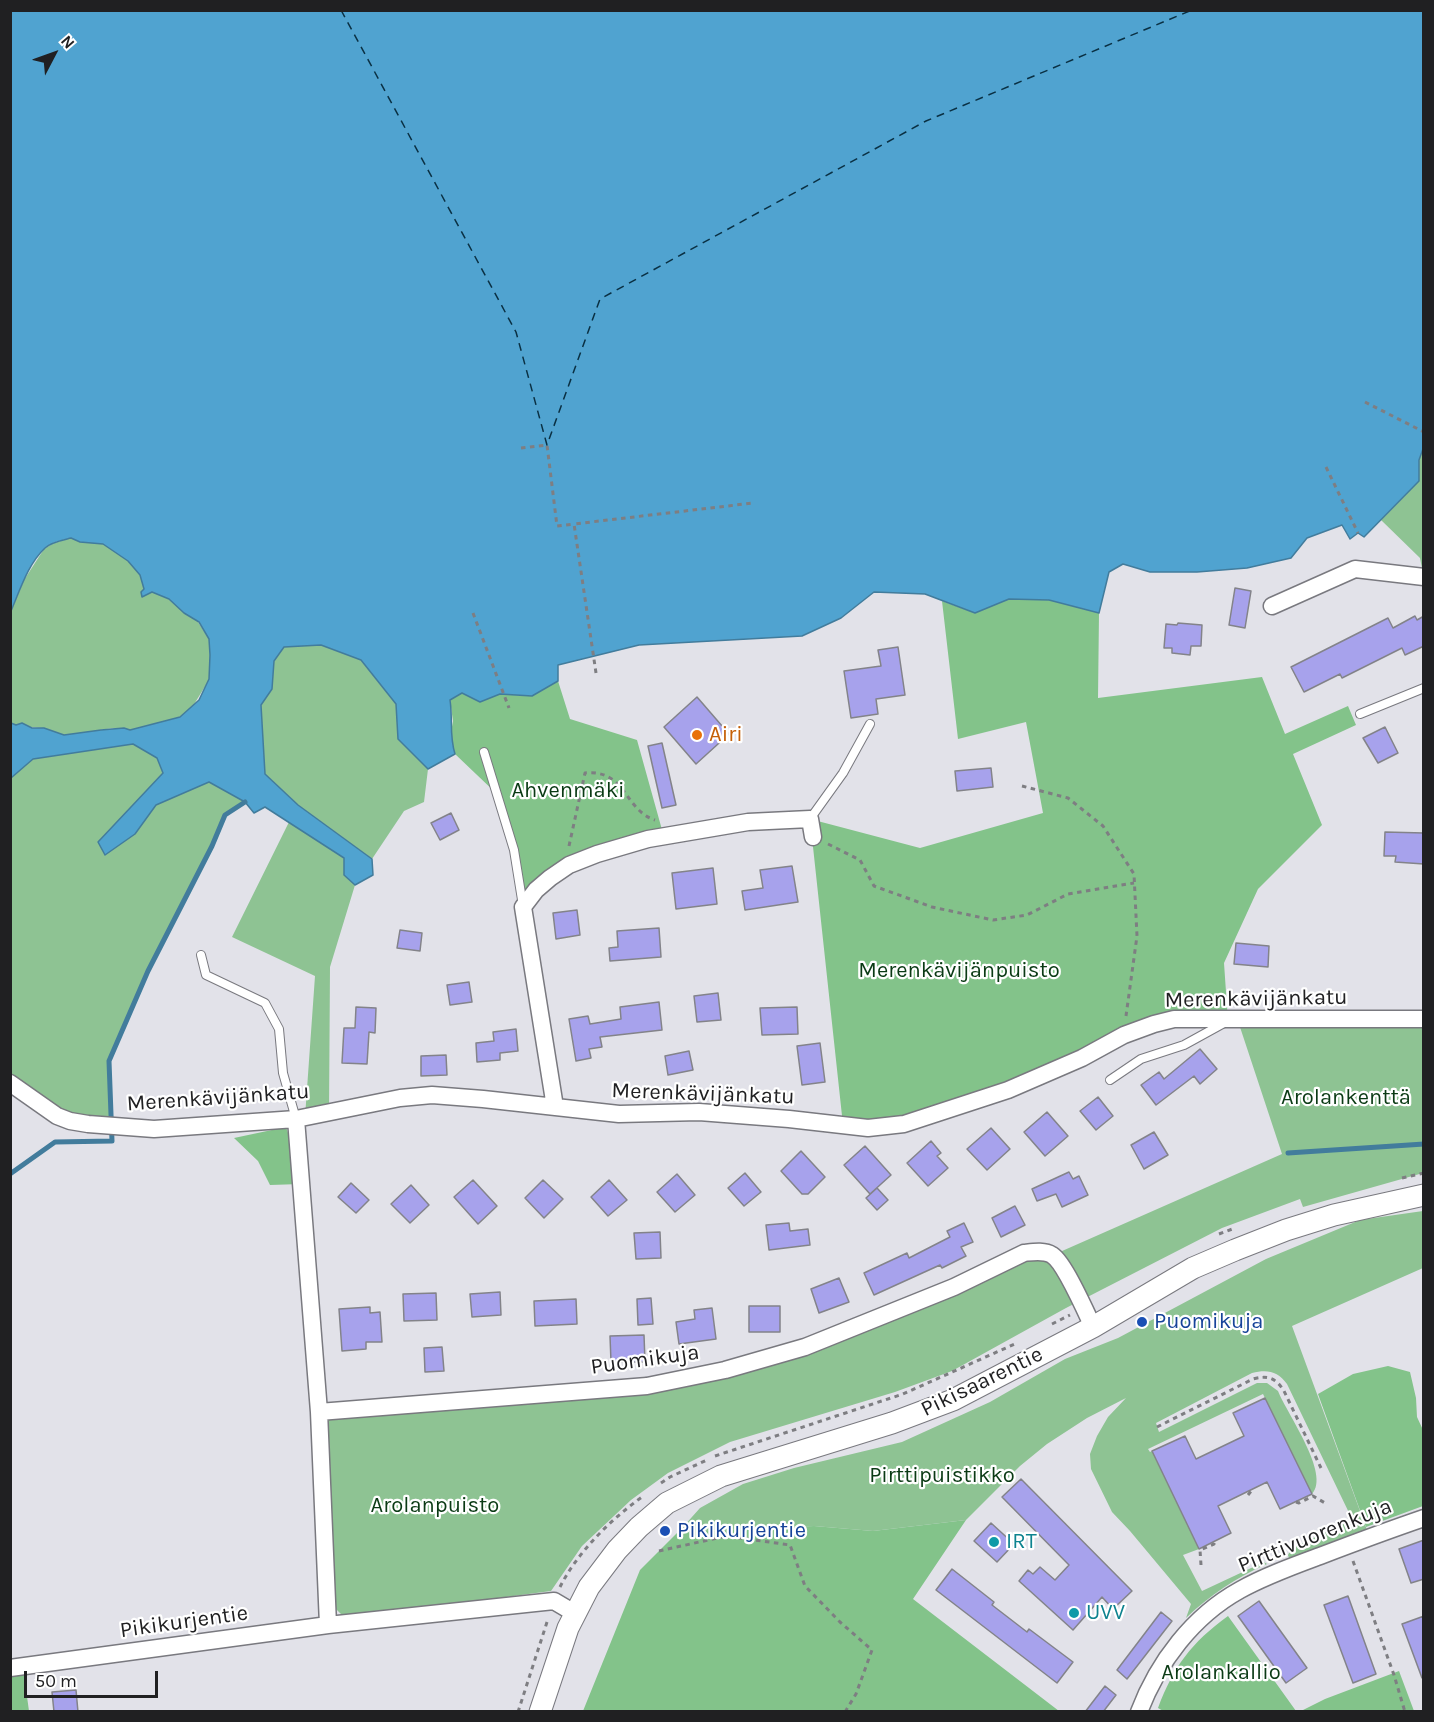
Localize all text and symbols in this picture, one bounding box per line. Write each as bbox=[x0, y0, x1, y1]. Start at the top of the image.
north arrow bbox=[24, 24, 84, 84]
text: N bbox=[57, 31, 79, 52]
place label: Airi bbox=[709, 722, 743, 748]
marker: Airi bbox=[690, 728, 704, 742]
park label: Ahvenmäki bbox=[511, 778, 625, 804]
park label: Merenkävijänpuisto bbox=[858, 958, 1060, 984]
street label: Merenkävijänkatu bbox=[1164, 984, 1348, 1014]
street label: Merenkävijänkatu bbox=[126, 1078, 310, 1118]
street label: Merenkävijänkatu bbox=[611, 1078, 795, 1110]
park label: Arolankenttä bbox=[1281, 1085, 1411, 1111]
place label: Puomikuja bbox=[1154, 1309, 1263, 1335]
marker: Puomikuja bbox=[1135, 1315, 1149, 1329]
street label: Puomikuja bbox=[589, 1339, 701, 1381]
street label: Pikisaarentie bbox=[917, 1341, 1047, 1423]
park label: Pirttipuistikko bbox=[869, 1463, 1015, 1489]
park label: Arolanpuisto bbox=[371, 1493, 499, 1519]
street label: Pirttivuorenkuja bbox=[1234, 1493, 1396, 1579]
place label: Pikikurjentie bbox=[677, 1518, 806, 1544]
marker: Pikikurjentie bbox=[658, 1524, 672, 1538]
place label: IRT bbox=[1006, 1529, 1037, 1555]
marker: IRT bbox=[987, 1535, 1001, 1549]
street label: Pikikurjentie bbox=[118, 1600, 250, 1644]
place label: UVV bbox=[1086, 1600, 1125, 1626]
marker: UVV bbox=[1067, 1606, 1081, 1620]
scale bar bbox=[27, 1659, 160, 1697]
park label: Arolankallio bbox=[1161, 1660, 1281, 1686]
text: 50 m bbox=[35, 1670, 77, 1692]

